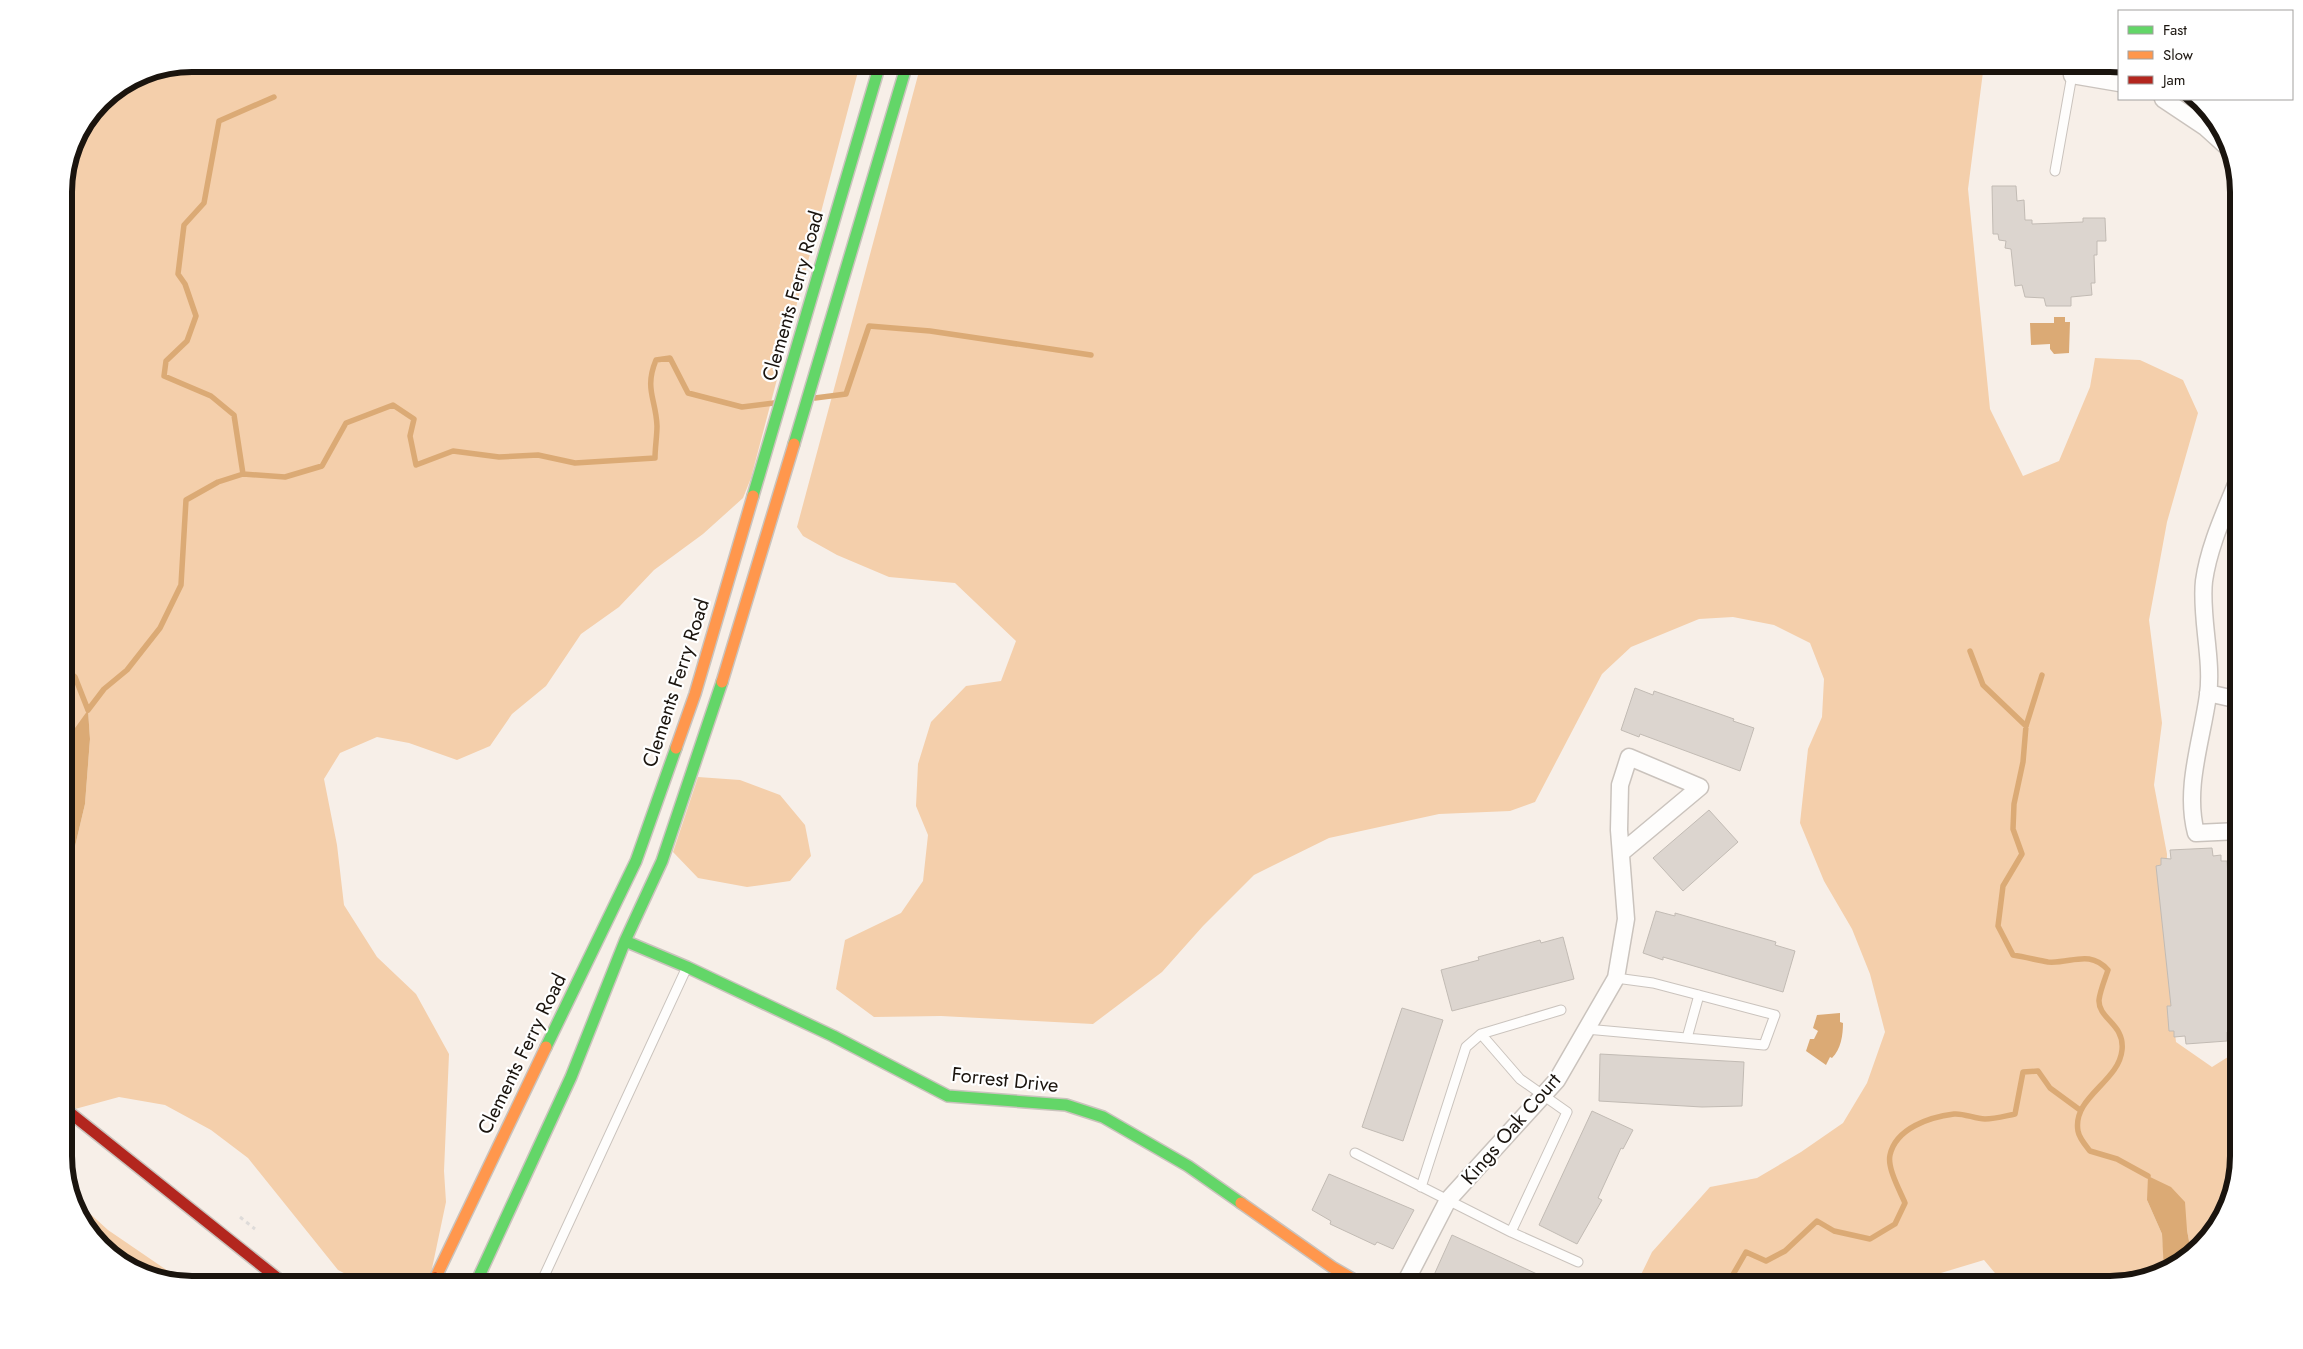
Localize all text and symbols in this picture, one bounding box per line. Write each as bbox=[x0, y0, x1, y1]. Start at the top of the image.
legend bbox=[2118, 10, 2293, 100]
text: Fast bbox=[2163, 19, 2187, 41]
text: Slow bbox=[2163, 44, 2194, 66]
text: Jam bbox=[2161, 69, 2186, 91]
street label: Clements Ferry Road bbox=[755, 207, 831, 385]
street label: Clements Ferry Road bbox=[635, 595, 717, 771]
street label: Clements Ferry Road bbox=[470, 969, 574, 1139]
street label: Forrest Drive bbox=[950, 1060, 1060, 1100]
street label: Kings Oak Court bbox=[1454, 1067, 1568, 1191]

